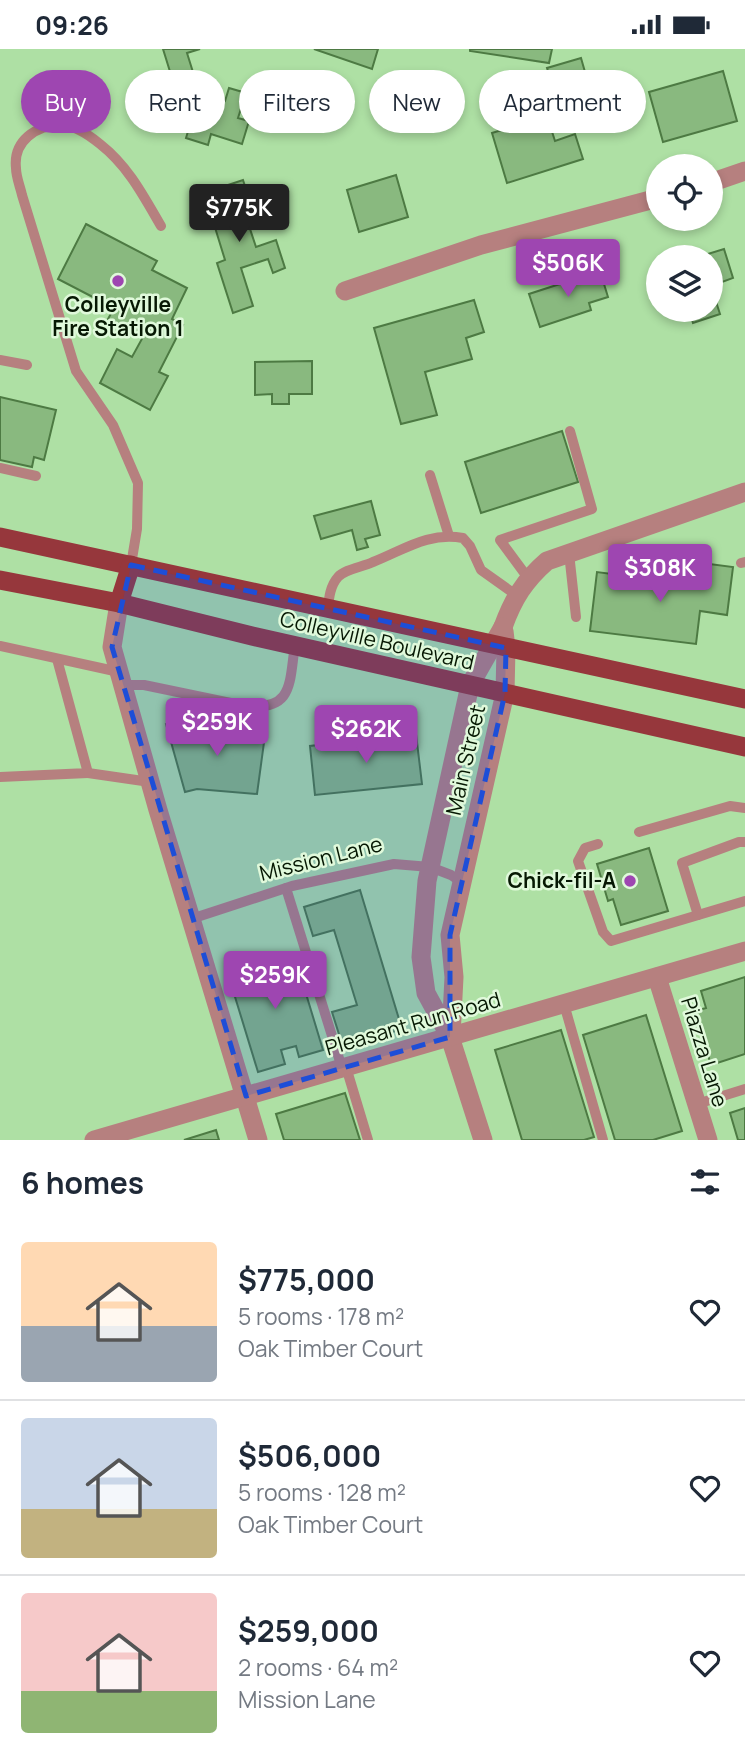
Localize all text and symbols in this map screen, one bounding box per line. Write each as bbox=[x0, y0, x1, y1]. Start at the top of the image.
text: 09:26 bbox=[35, 7, 109, 43]
chip: Buy bbox=[21, 70, 111, 133]
chip: Rent bbox=[125, 70, 225, 133]
chip: Filters bbox=[239, 70, 355, 133]
chip: New bbox=[369, 70, 465, 133]
chip: Apartment bbox=[479, 70, 646, 133]
map controls bbox=[646, 154, 723, 322]
button: locate bbox=[646, 154, 723, 231]
pin: $775K bbox=[190, 185, 288, 244]
text: $775K bbox=[205, 191, 273, 223]
pin: $506K bbox=[519, 239, 617, 299]
button: layers bbox=[646, 245, 723, 322]
text: $506K bbox=[532, 246, 604, 278]
marker: Colleyville Fire Station 1 bbox=[110, 273, 126, 289]
place label: Colleyville Fire Station 1 bbox=[52, 290, 184, 342]
pin: $308K bbox=[611, 545, 709, 604]
text: $308K bbox=[624, 551, 696, 583]
street label: Colleyville Boulevard bbox=[277, 604, 477, 676]
pin: $259K bbox=[168, 699, 266, 758]
street label: Main Street bbox=[439, 702, 491, 818]
text: $259K bbox=[182, 705, 252, 737]
pin: $262K bbox=[317, 705, 415, 765]
text: $262K bbox=[330, 712, 402, 744]
street label: Mission Lane bbox=[256, 829, 385, 887]
place label: Chick-fil-A bbox=[507, 866, 616, 894]
marker: Chick-fil-A bbox=[622, 873, 638, 889]
pin: $259K bbox=[226, 951, 324, 1011]
text: $259K bbox=[240, 958, 310, 990]
street label: Pleasant Run Road bbox=[322, 985, 504, 1061]
street label: Piazza Lane bbox=[675, 993, 735, 1110]
text: 6 homes bbox=[21, 1162, 144, 1203]
icon: filters bbox=[686, 1163, 724, 1201]
text: $775,000 bbox=[238, 1259, 375, 1300]
icon: home bbox=[77, 1270, 161, 1354]
icon: heart bbox=[686, 1293, 724, 1331]
text: 5 rooms · 178 m² bbox=[238, 1300, 404, 1332]
text: Oak Timber Court bbox=[238, 1332, 423, 1364]
text: $506,000 bbox=[238, 1435, 381, 1476]
icon: home bbox=[77, 1446, 161, 1530]
icon: heart bbox=[686, 1469, 724, 1507]
text: 5 rooms · 128 m² bbox=[238, 1476, 406, 1508]
text: Oak Timber Court bbox=[238, 1508, 423, 1540]
text: $259,000 bbox=[238, 1610, 379, 1651]
icon: home bbox=[77, 1621, 161, 1705]
icon: heart bbox=[686, 1644, 724, 1682]
text: 2 rooms · 64 m² bbox=[238, 1651, 398, 1683]
text: Mission Lane bbox=[238, 1683, 376, 1715]

